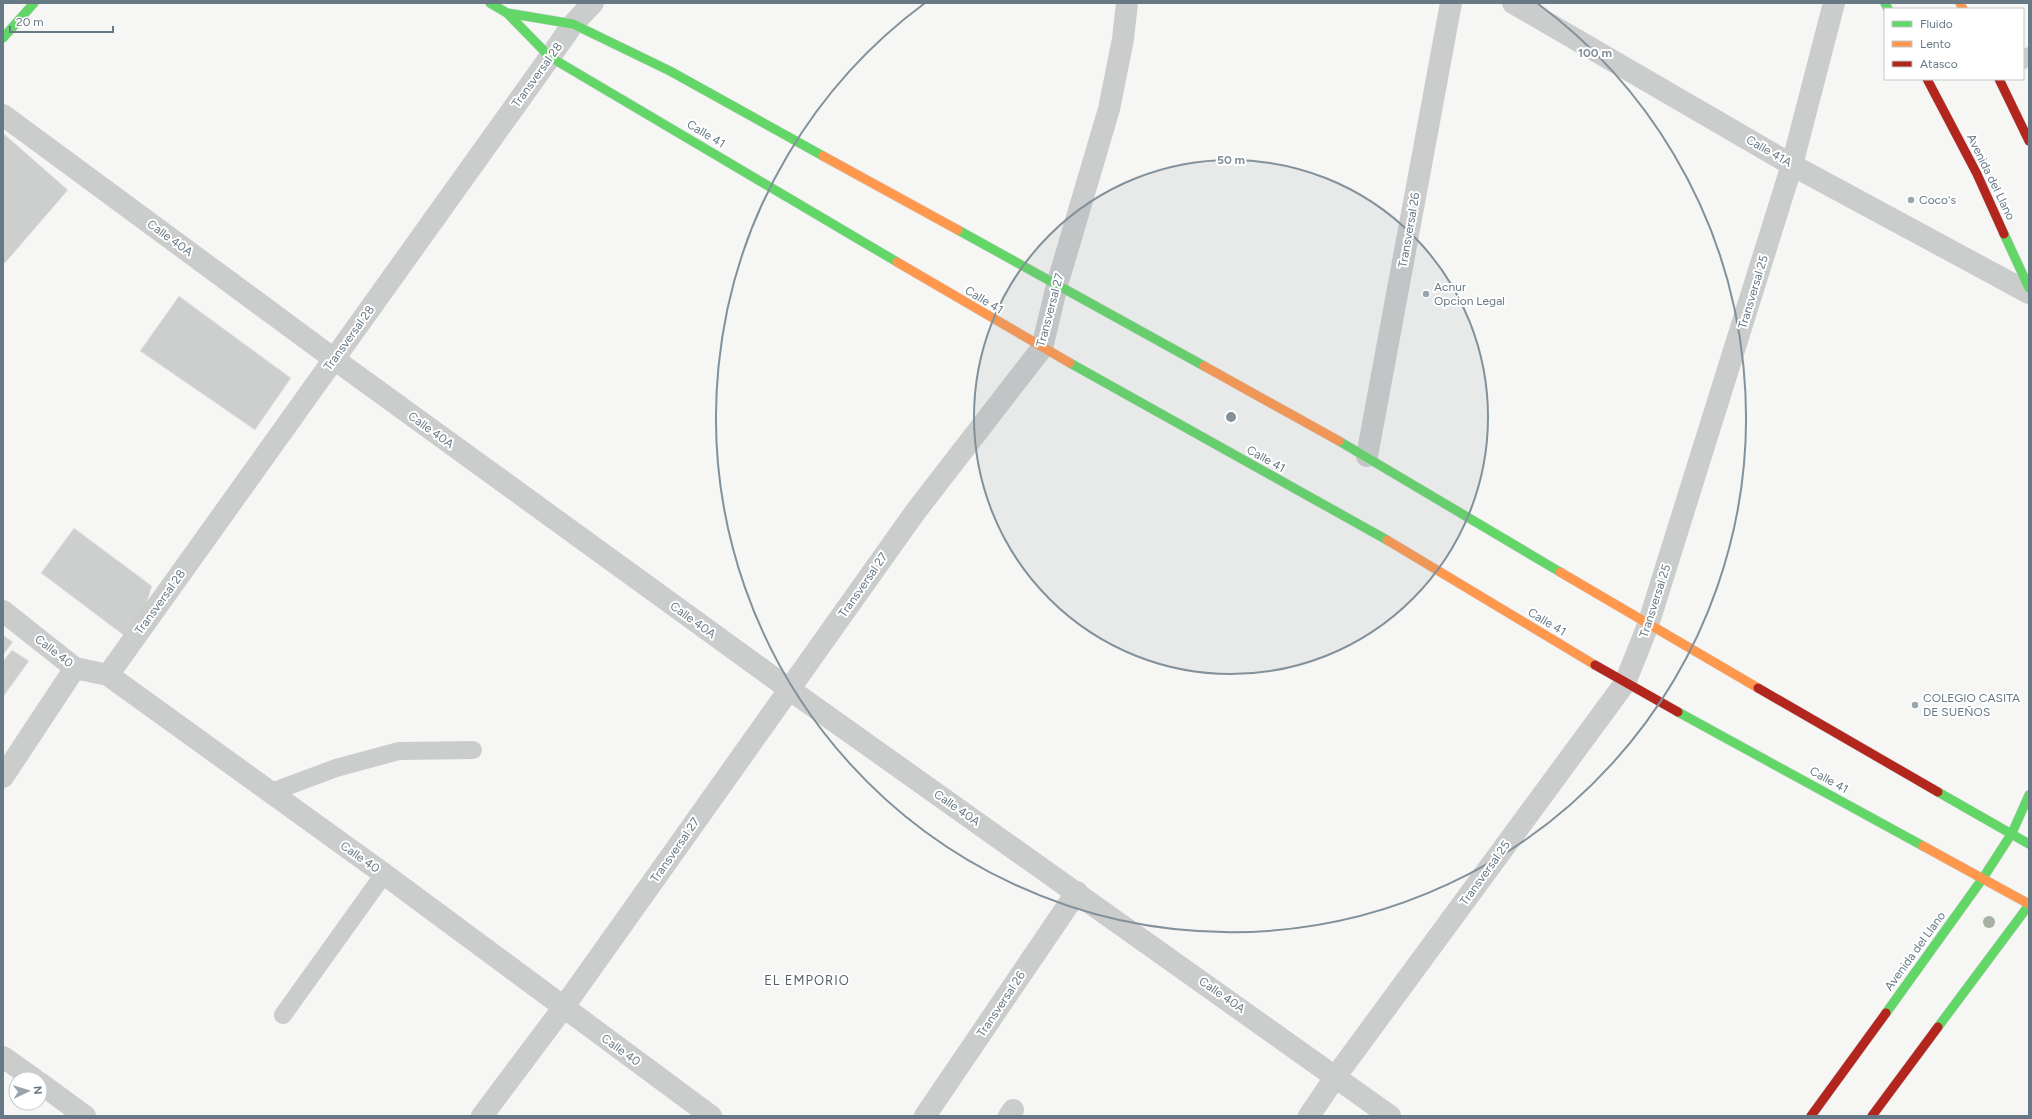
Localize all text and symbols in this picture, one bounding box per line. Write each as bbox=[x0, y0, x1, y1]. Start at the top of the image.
scale bar bbox=[10, 8, 113, 34]
legend bbox=[1884, 8, 2024, 80]
text: 20 m bbox=[16, 15, 44, 29]
text: Fluido bbox=[1920, 17, 1953, 31]
text: Lento bbox=[1920, 37, 1951, 51]
street label: Transversal 28 bbox=[509, 40, 565, 110]
text: 100 m bbox=[1578, 46, 1612, 60]
text: Atasco bbox=[1920, 57, 1958, 71]
street label: Calle 41 bbox=[684, 117, 728, 151]
street label: Calle 41A bbox=[1744, 132, 1794, 170]
street label: Avenida del Llano bbox=[1964, 132, 2018, 222]
text: 50 m bbox=[1217, 153, 1245, 167]
street label: Transversal 26 bbox=[1396, 191, 1423, 269]
place label: Coco's bbox=[1919, 193, 1956, 207]
marker: Coco's bbox=[1906, 195, 1916, 205]
street label: Calle 40A bbox=[145, 217, 195, 259]
street label: Transversal 25 bbox=[1735, 253, 1771, 330]
street label: Transversal 27 bbox=[1033, 271, 1067, 348]
place label: Acnur Opcion Legal bbox=[1434, 280, 1505, 308]
street label: Calle 41 bbox=[962, 283, 1006, 317]
marker: Acnur Opcion Legal bbox=[1421, 289, 1431, 299]
street label: Transversal 28 bbox=[321, 303, 377, 373]
street label: Calle 40A bbox=[406, 409, 456, 451]
centre of rings bbox=[1224, 410, 1238, 424]
street label: Calle 41 bbox=[1244, 443, 1288, 475]
street label: Transversal 27 bbox=[836, 550, 891, 620]
street label: Transversal 25 bbox=[1637, 563, 1673, 639]
street label: Transversal 28 bbox=[132, 567, 188, 637]
street label: Calle 40A bbox=[668, 599, 718, 641]
street label: Calle 41 bbox=[1525, 605, 1569, 639]
street label: Calle 40 bbox=[32, 632, 76, 670]
place label: COLEGIO CASITA DE SUEÑOS bbox=[1923, 691, 2020, 719]
marker: COLEGIO CASITA DE SUEÑOS bbox=[1910, 700, 1920, 710]
street label: Calle 41 bbox=[1807, 764, 1851, 796]
street label: Calle 40A bbox=[931, 787, 983, 829]
street label: Transversal 27 bbox=[648, 815, 703, 885]
street label: Calle 40 bbox=[338, 838, 383, 876]
street label: Transversal 25 bbox=[1457, 838, 1513, 908]
street label: Avenida del Llano bbox=[1882, 909, 1948, 993]
street label: Transversal 26 bbox=[974, 968, 1028, 1039]
district label: EL EMPORIO bbox=[764, 973, 850, 988]
street label: Calle 40A bbox=[1196, 974, 1248, 1016]
street label: Calle 40 bbox=[599, 1031, 643, 1069]
north arrow bbox=[8, 1071, 48, 1111]
text: N bbox=[31, 1086, 44, 1095]

